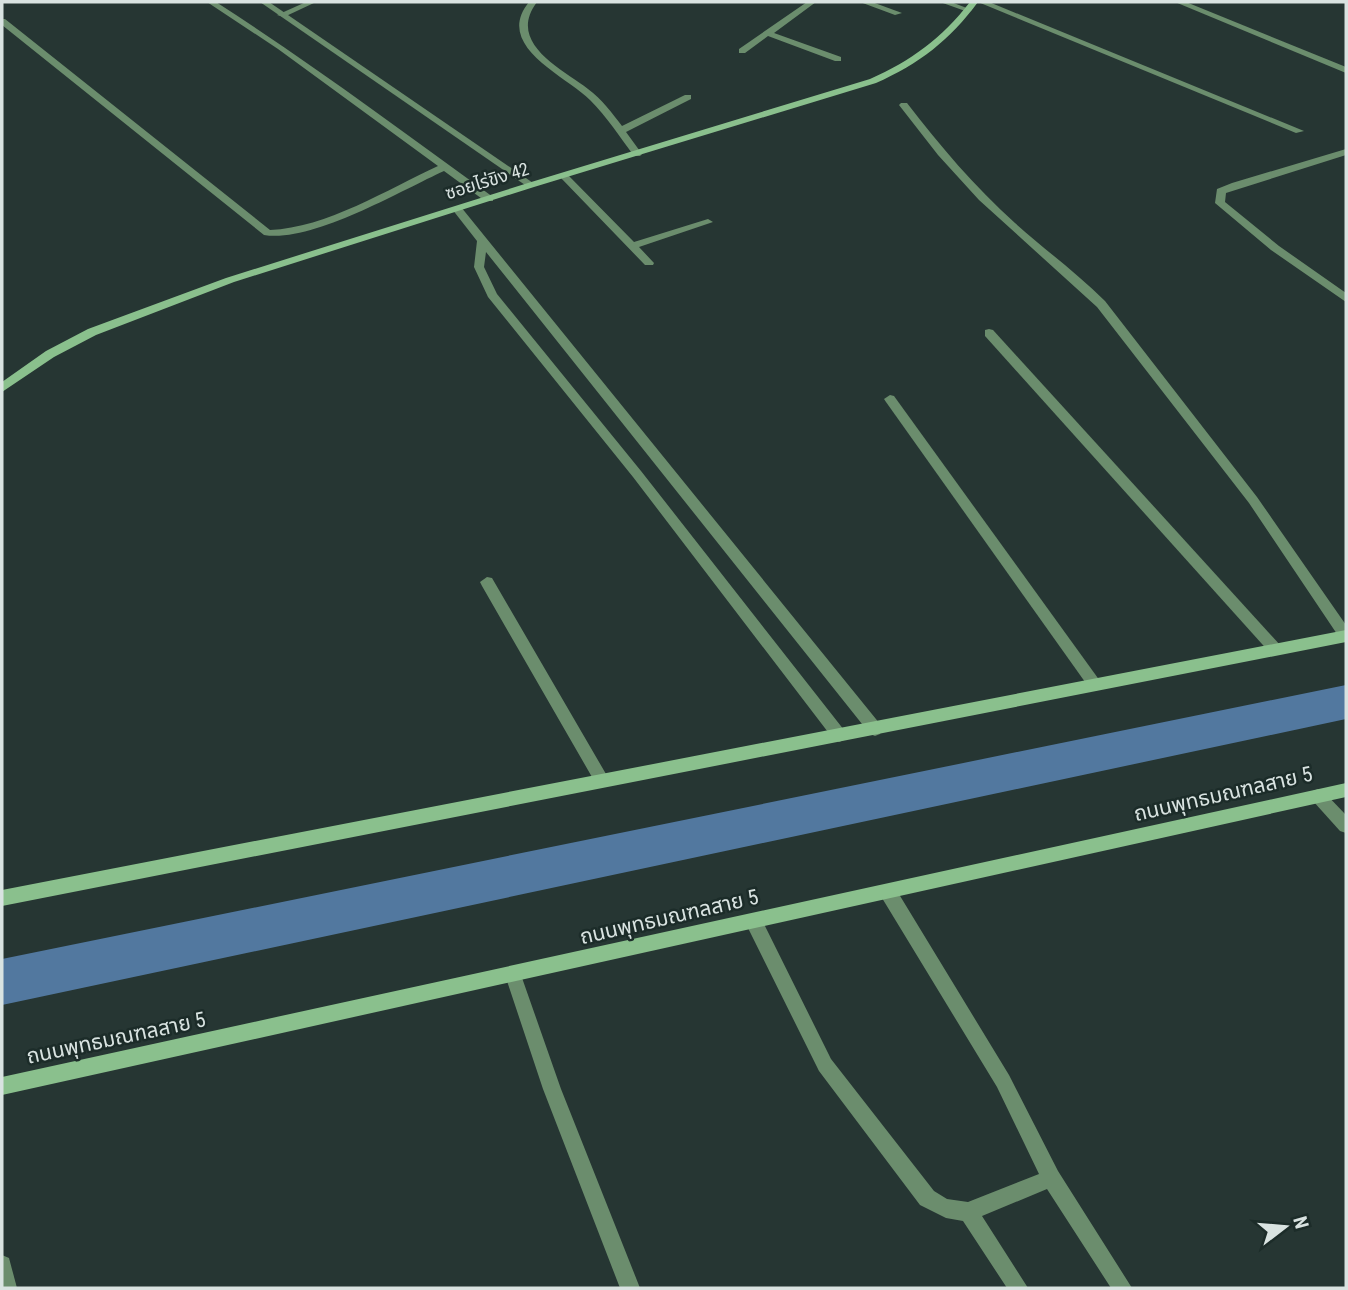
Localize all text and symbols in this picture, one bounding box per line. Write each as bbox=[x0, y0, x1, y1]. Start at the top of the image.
street label: ซอยไร่ขิง 42 bbox=[442, 158, 531, 203]
street label: ถนนพุทธมณฑลสาย 5 bbox=[1131, 762, 1315, 827]
street label: ถนนพุทธมณฑลสาย 5 bbox=[577, 885, 761, 950]
street label: ถนนพุทธมณฑลสาย 5 bbox=[24, 1007, 208, 1070]
north arrow bbox=[1250, 1192, 1320, 1262]
text: N bbox=[1288, 1214, 1314, 1231]

